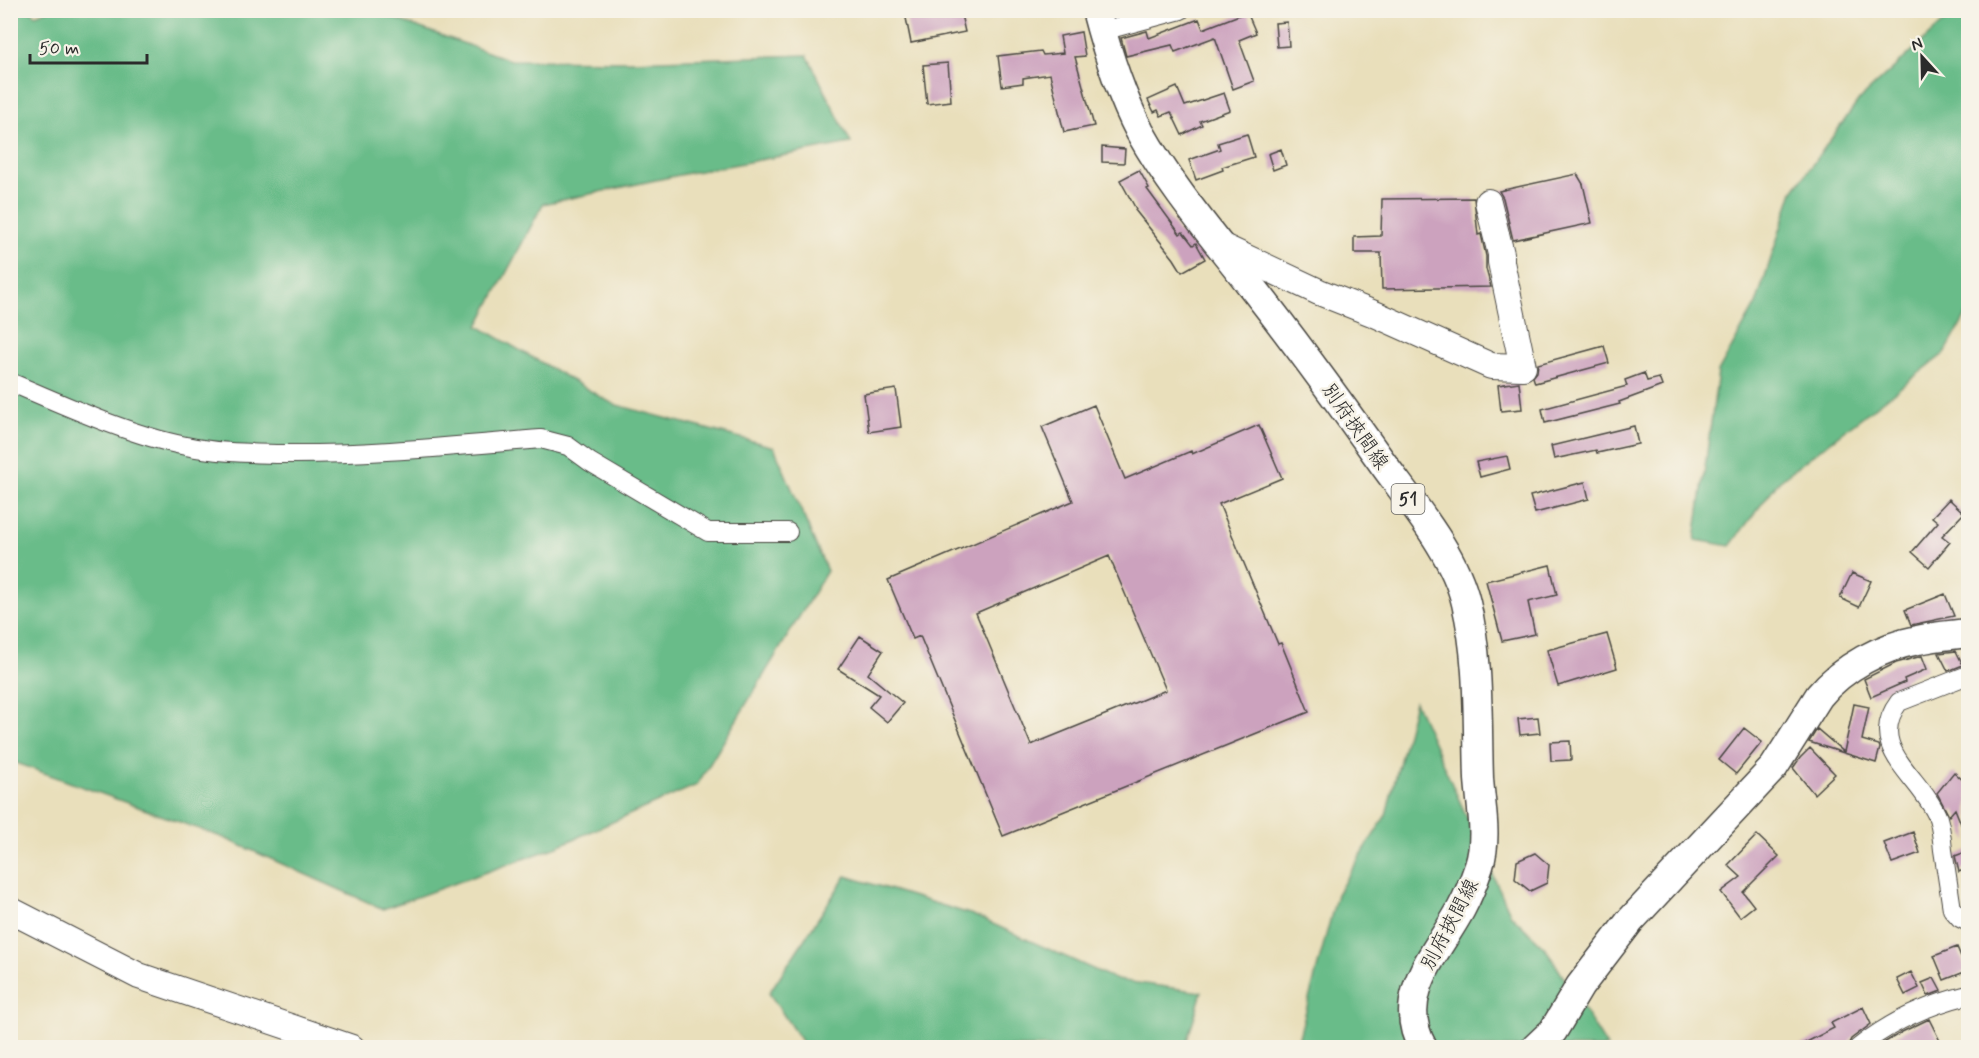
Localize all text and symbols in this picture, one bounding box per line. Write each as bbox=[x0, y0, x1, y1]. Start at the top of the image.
scale bar bbox=[30, 27, 147, 65]
north arrow bbox=[1892, 27, 1952, 87]
text: N bbox=[1908, 33, 1926, 56]
text: 50 m bbox=[39, 37, 79, 61]
street label: 別府挾間線 bbox=[1315, 378, 1395, 476]
road number: 51 bbox=[1392, 484, 1424, 514]
street label: 別府挾間線 bbox=[1415, 874, 1486, 975]

